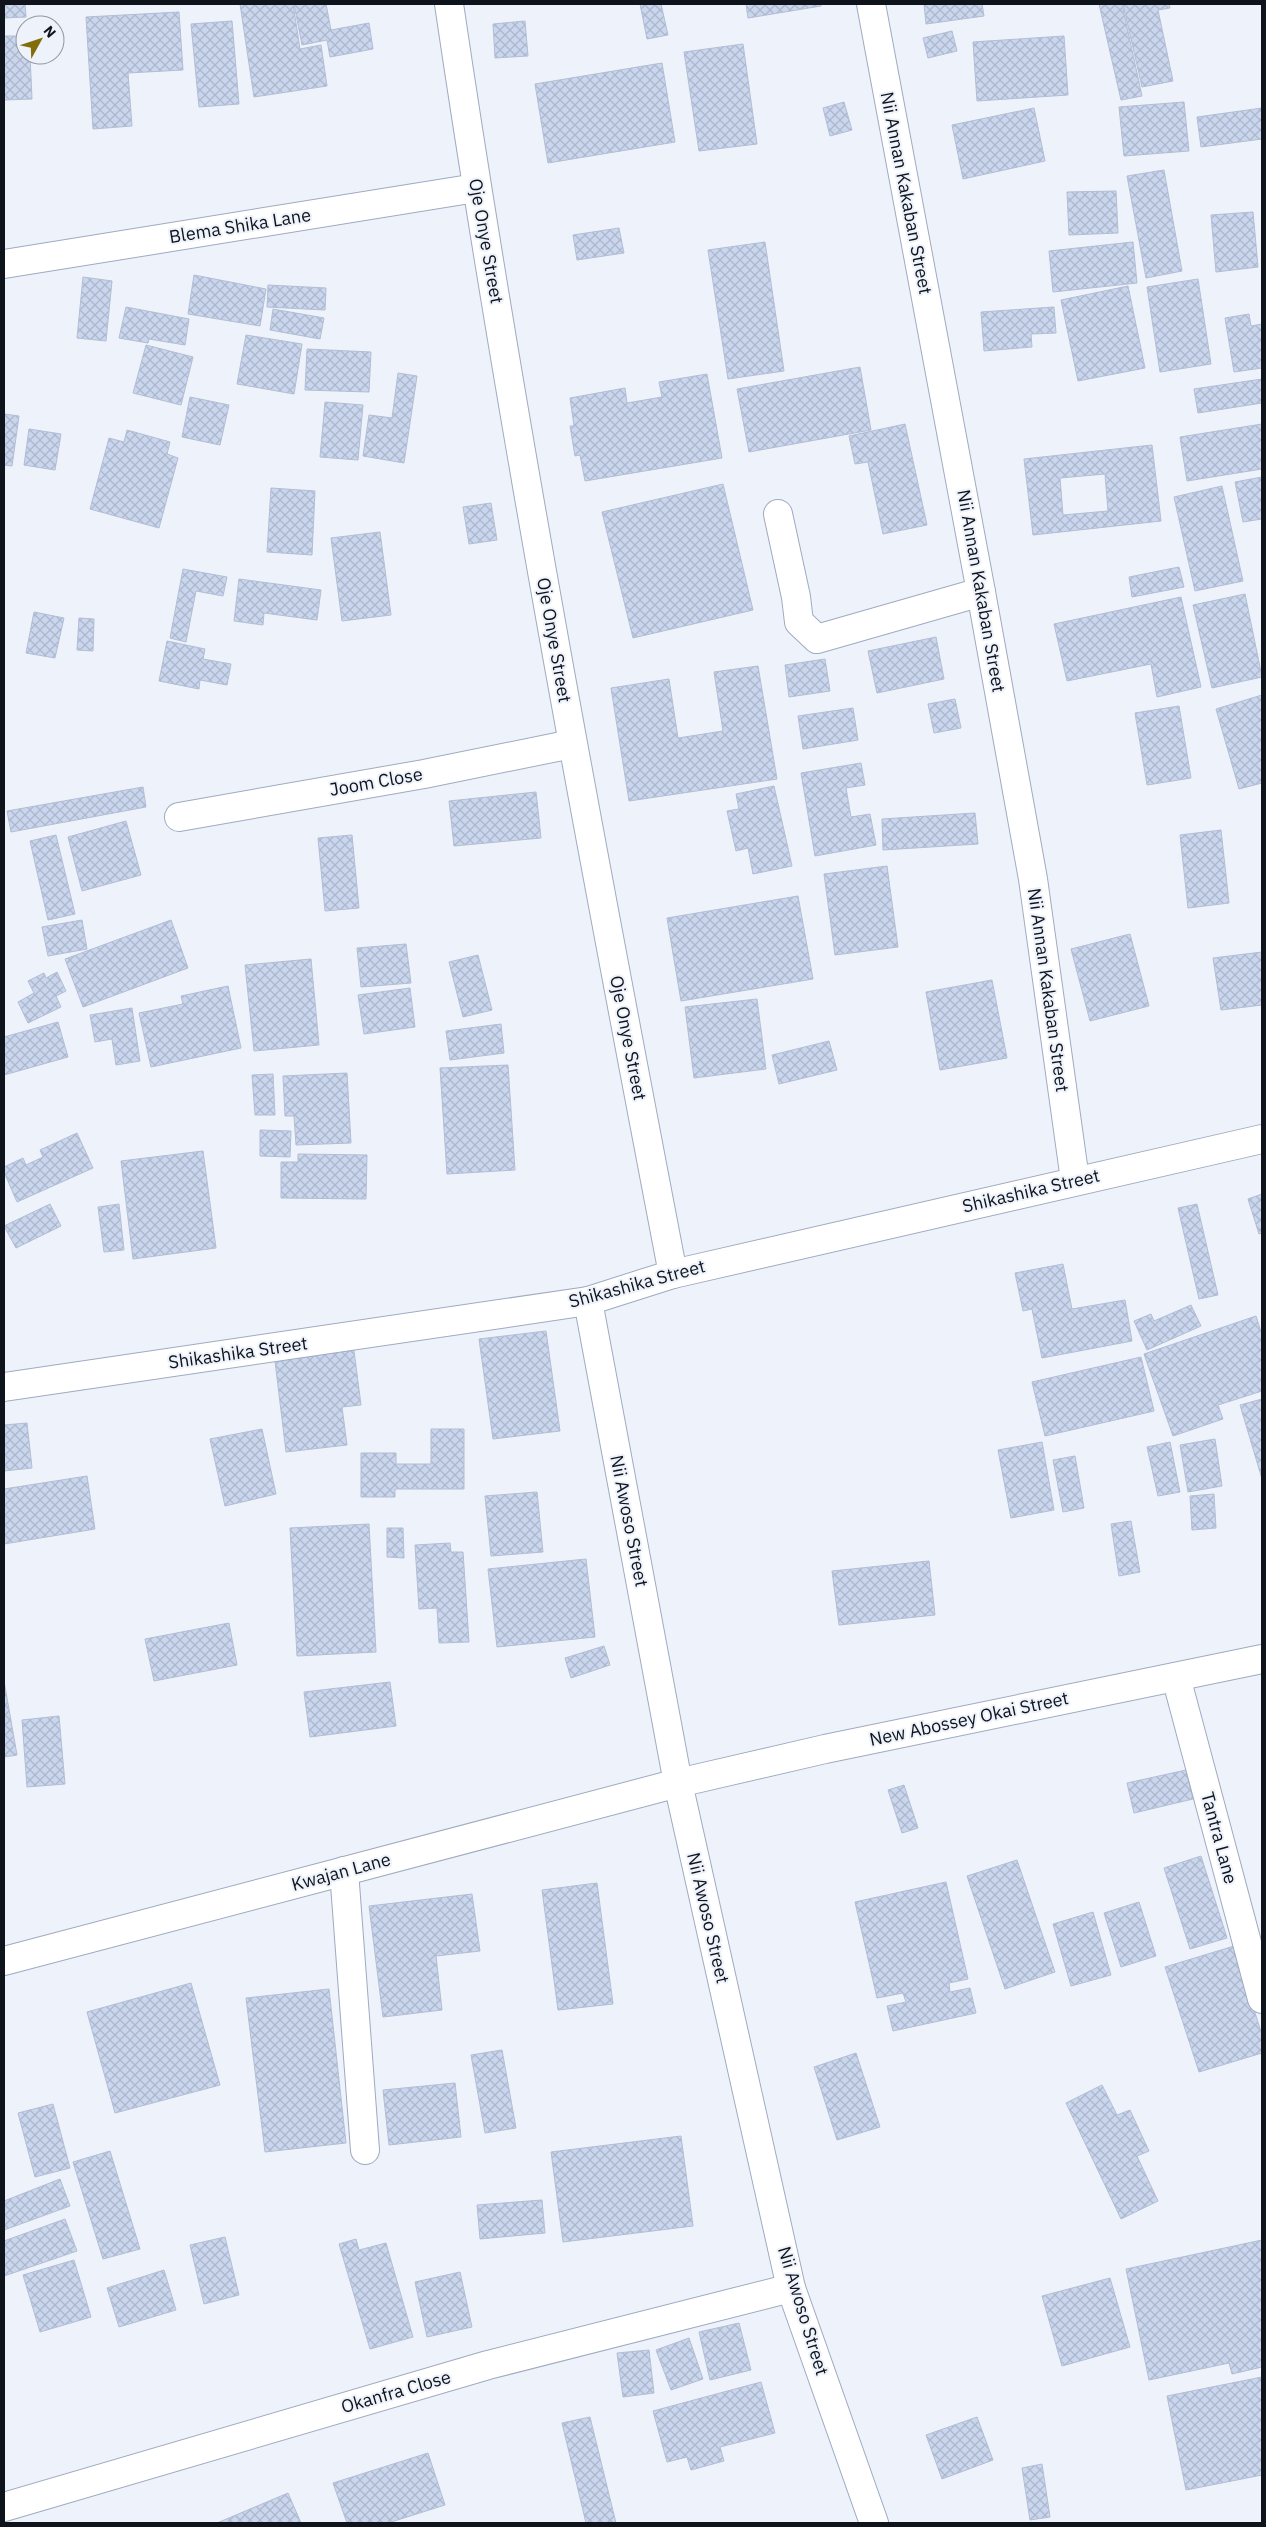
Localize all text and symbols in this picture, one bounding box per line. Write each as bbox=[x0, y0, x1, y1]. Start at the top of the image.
north arrow bbox=[15, 15, 65, 65]
text: N bbox=[40, 22, 60, 41]
street label: Nii Annan Kakaban Street bbox=[876, 90, 937, 296]
street label: Oje Onye Street bbox=[464, 177, 509, 305]
street label: Blema Shika Lane bbox=[167, 203, 313, 248]
street label: Nii Annan Kakaban Street bbox=[952, 488, 1011, 694]
street label: Oje Onye Street bbox=[532, 576, 577, 704]
street label: Joom Close bbox=[328, 762, 424, 801]
street label: Nii Annan Kakaban Street bbox=[1023, 886, 1074, 1093]
street label: Oje Onye Street bbox=[605, 974, 652, 1102]
street label: Shikashika Street bbox=[960, 1164, 1102, 1217]
street label: Shikashika Street bbox=[566, 1254, 708, 1313]
street label: Shikashika Street bbox=[167, 1331, 309, 1374]
street label: Nii Awoso Street bbox=[605, 1453, 654, 1589]
street label: New Abossey Okai Street bbox=[867, 1686, 1071, 1751]
street label: Tantra Lane bbox=[1196, 1789, 1243, 1886]
street label: Kwajan Lane bbox=[289, 1847, 393, 1896]
street label: Nii Awoso Street bbox=[682, 1850, 735, 1986]
street label: Nii Awoso Street bbox=[773, 2244, 834, 2378]
street label: Okanfra Close bbox=[338, 2365, 453, 2418]

